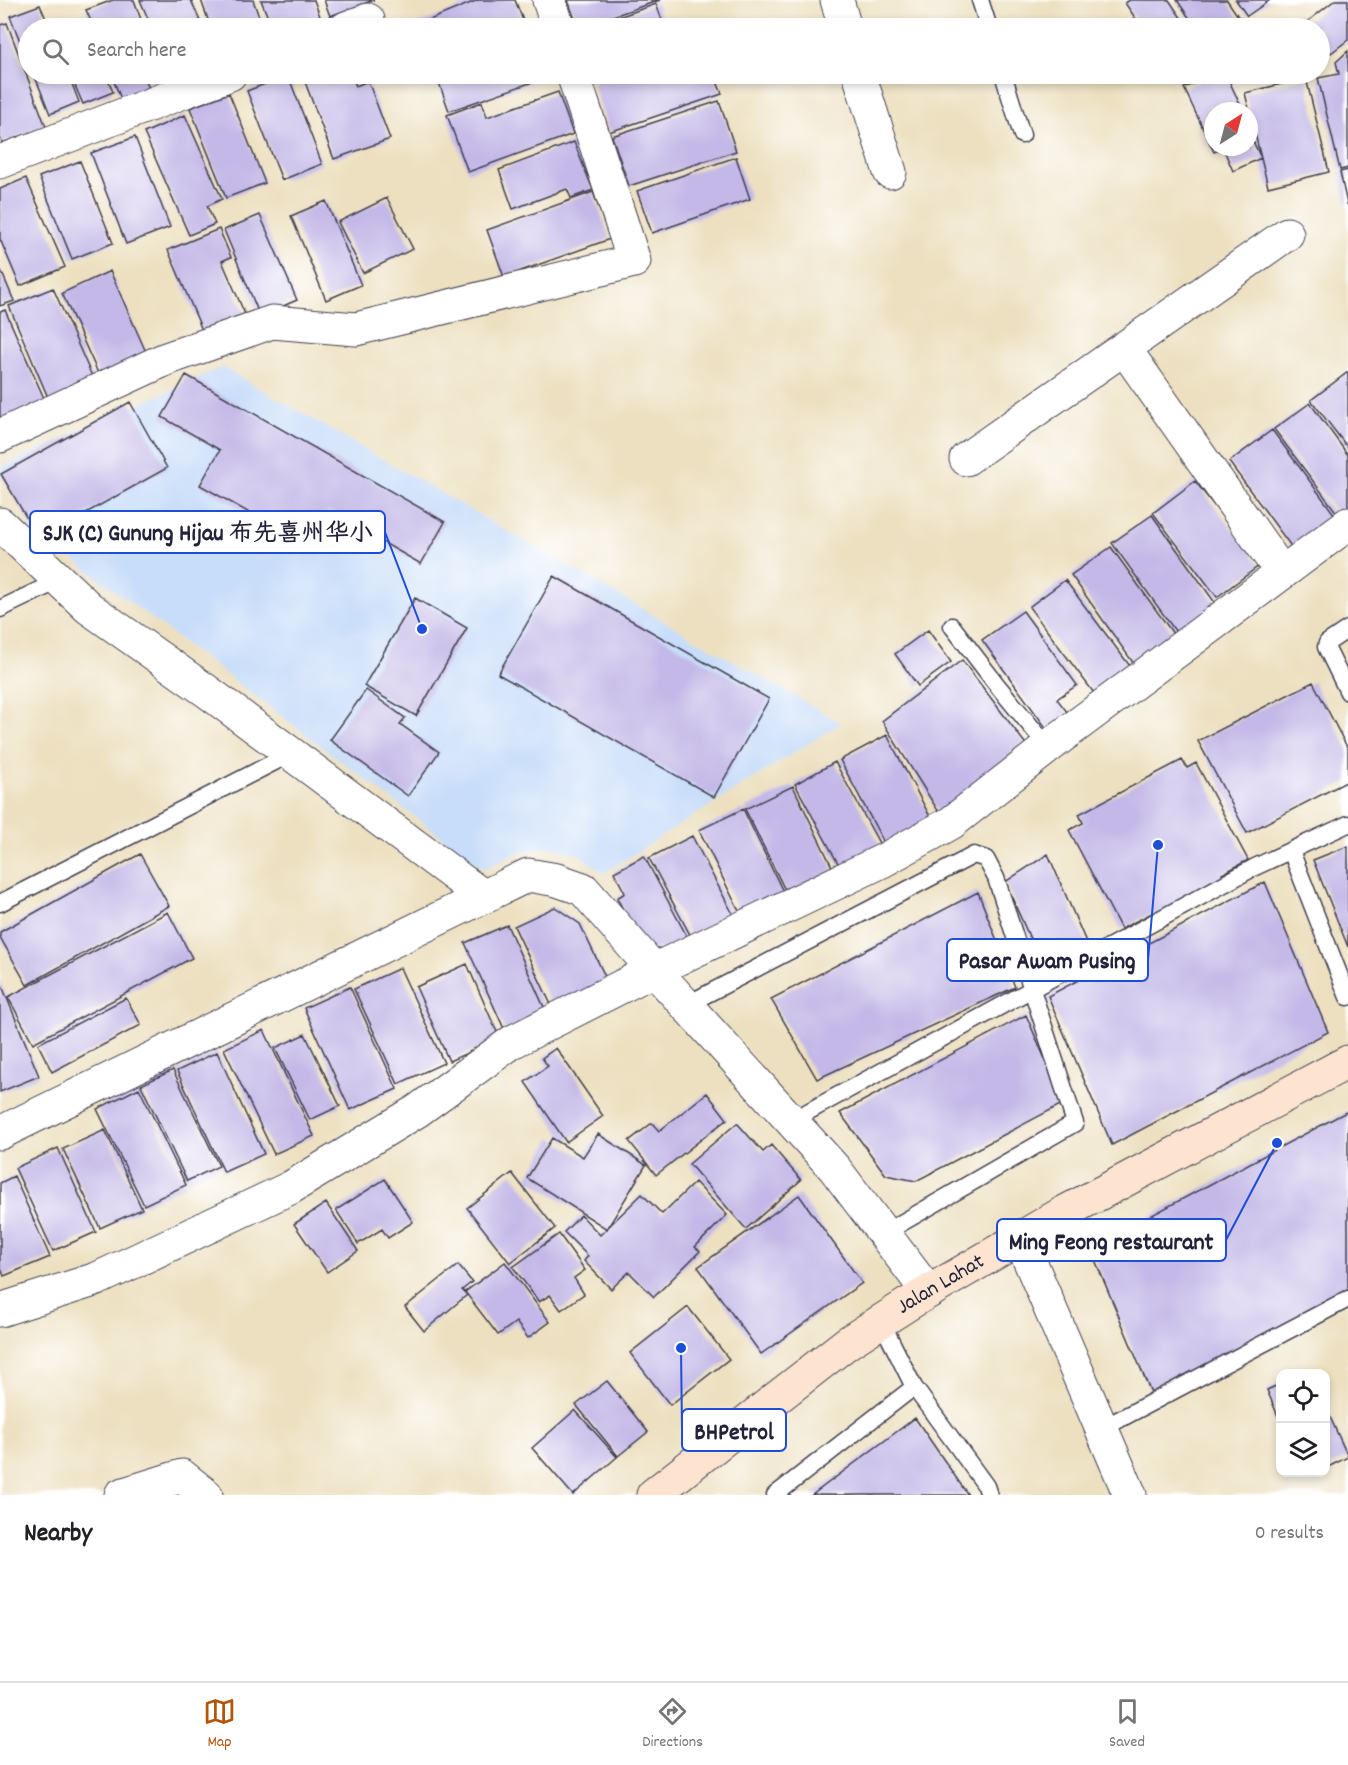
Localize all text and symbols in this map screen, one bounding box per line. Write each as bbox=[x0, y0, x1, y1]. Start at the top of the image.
search box bbox=[18, 18, 1330, 84]
icon: search bbox=[39, 35, 72, 68]
text: Search here bbox=[87, 36, 186, 67]
north arrow bbox=[1204, 102, 1258, 156]
callout: SJK (C) Gunung Hijau 布先喜州华小 bbox=[30, 511, 385, 553]
text: SJK (C) Gunung Hijau 布先喜州华小 bbox=[43, 518, 373, 552]
callout: Pasar Awam Pusing bbox=[947, 939, 1148, 981]
text: Pasar Awam Pusing bbox=[958, 946, 1136, 980]
callout: Ming Feong restaurant bbox=[997, 1219, 1226, 1261]
text: Ming Feong restaurant bbox=[1009, 1227, 1213, 1261]
street label: Jalan Lahat bbox=[891, 1247, 991, 1323]
map controls bbox=[1276, 1369, 1330, 1477]
button: locate bbox=[1276, 1369, 1330, 1423]
callout: BHPetrol bbox=[682, 1409, 786, 1451]
text: BHPetrol bbox=[694, 1417, 774, 1451]
button: layers bbox=[1276, 1423, 1330, 1477]
text: Nearby bbox=[24, 1516, 92, 1553]
text: 0 results bbox=[1255, 1520, 1324, 1548]
tab: Map bbox=[203, 1695, 236, 1754]
tab: Directions bbox=[642, 1695, 703, 1754]
tab: Saved bbox=[1109, 1695, 1145, 1754]

